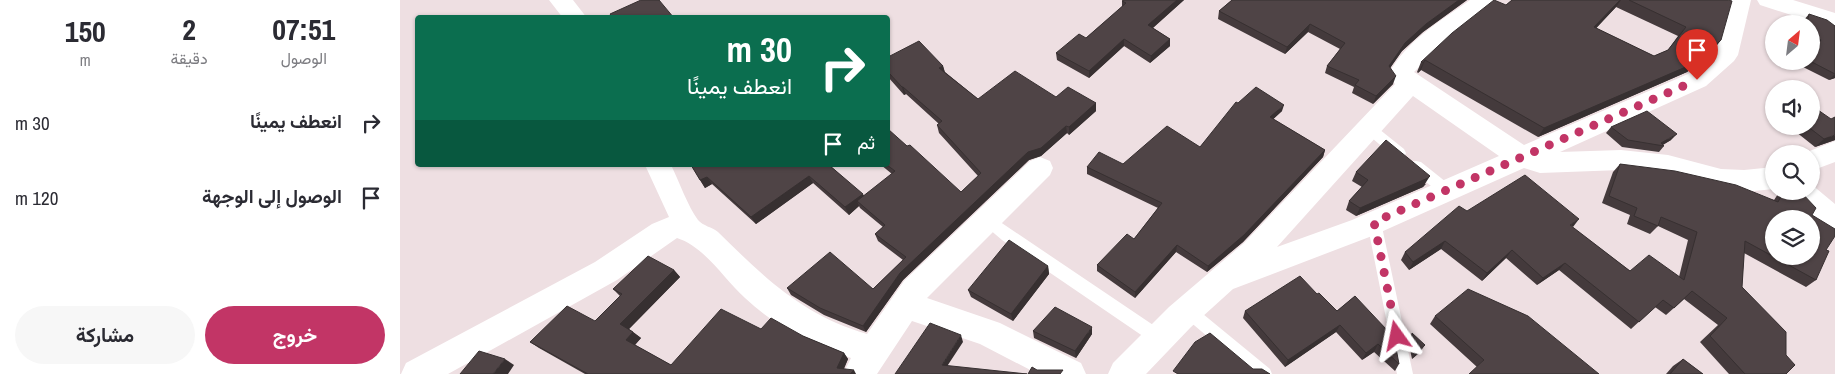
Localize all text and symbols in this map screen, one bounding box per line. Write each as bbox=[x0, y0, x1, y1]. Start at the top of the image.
text: 2 bbox=[182, 9, 196, 49]
text: 07:51 bbox=[272, 9, 335, 49]
text: 150 bbox=[65, 11, 106, 51]
north arrow bbox=[1765, 15, 1820, 70]
map controls bbox=[1765, 15, 1820, 265]
text: 30 m bbox=[727, 26, 792, 73]
pin bbox=[1676, 29, 1718, 80]
icon: right bbox=[810, 35, 875, 100]
icon: arrive bbox=[1683, 36, 1711, 64]
text: دقيقة bbox=[171, 47, 208, 69]
text: الوصول bbox=[281, 47, 327, 69]
text: m bbox=[80, 49, 91, 71]
text: انعطف يمينًا bbox=[687, 71, 792, 101]
button: sound bbox=[1765, 80, 1820, 135]
text: انعطف يمينًا bbox=[250, 108, 342, 134]
icon: right bbox=[357, 109, 385, 137]
text: 30 m bbox=[15, 110, 50, 136]
text: ثم bbox=[857, 129, 875, 155]
icon: arrive bbox=[819, 130, 847, 158]
button: search bbox=[1765, 145, 1820, 200]
text: الوصول إلى الوجهة bbox=[202, 183, 342, 209]
icon: arrive bbox=[357, 184, 385, 212]
text: 120 m bbox=[15, 185, 58, 211]
button: layers bbox=[1765, 210, 1820, 265]
button: مشاركة bbox=[15, 306, 195, 364]
button: خروج bbox=[205, 306, 385, 364]
position arrow bbox=[1370, 309, 1422, 361]

